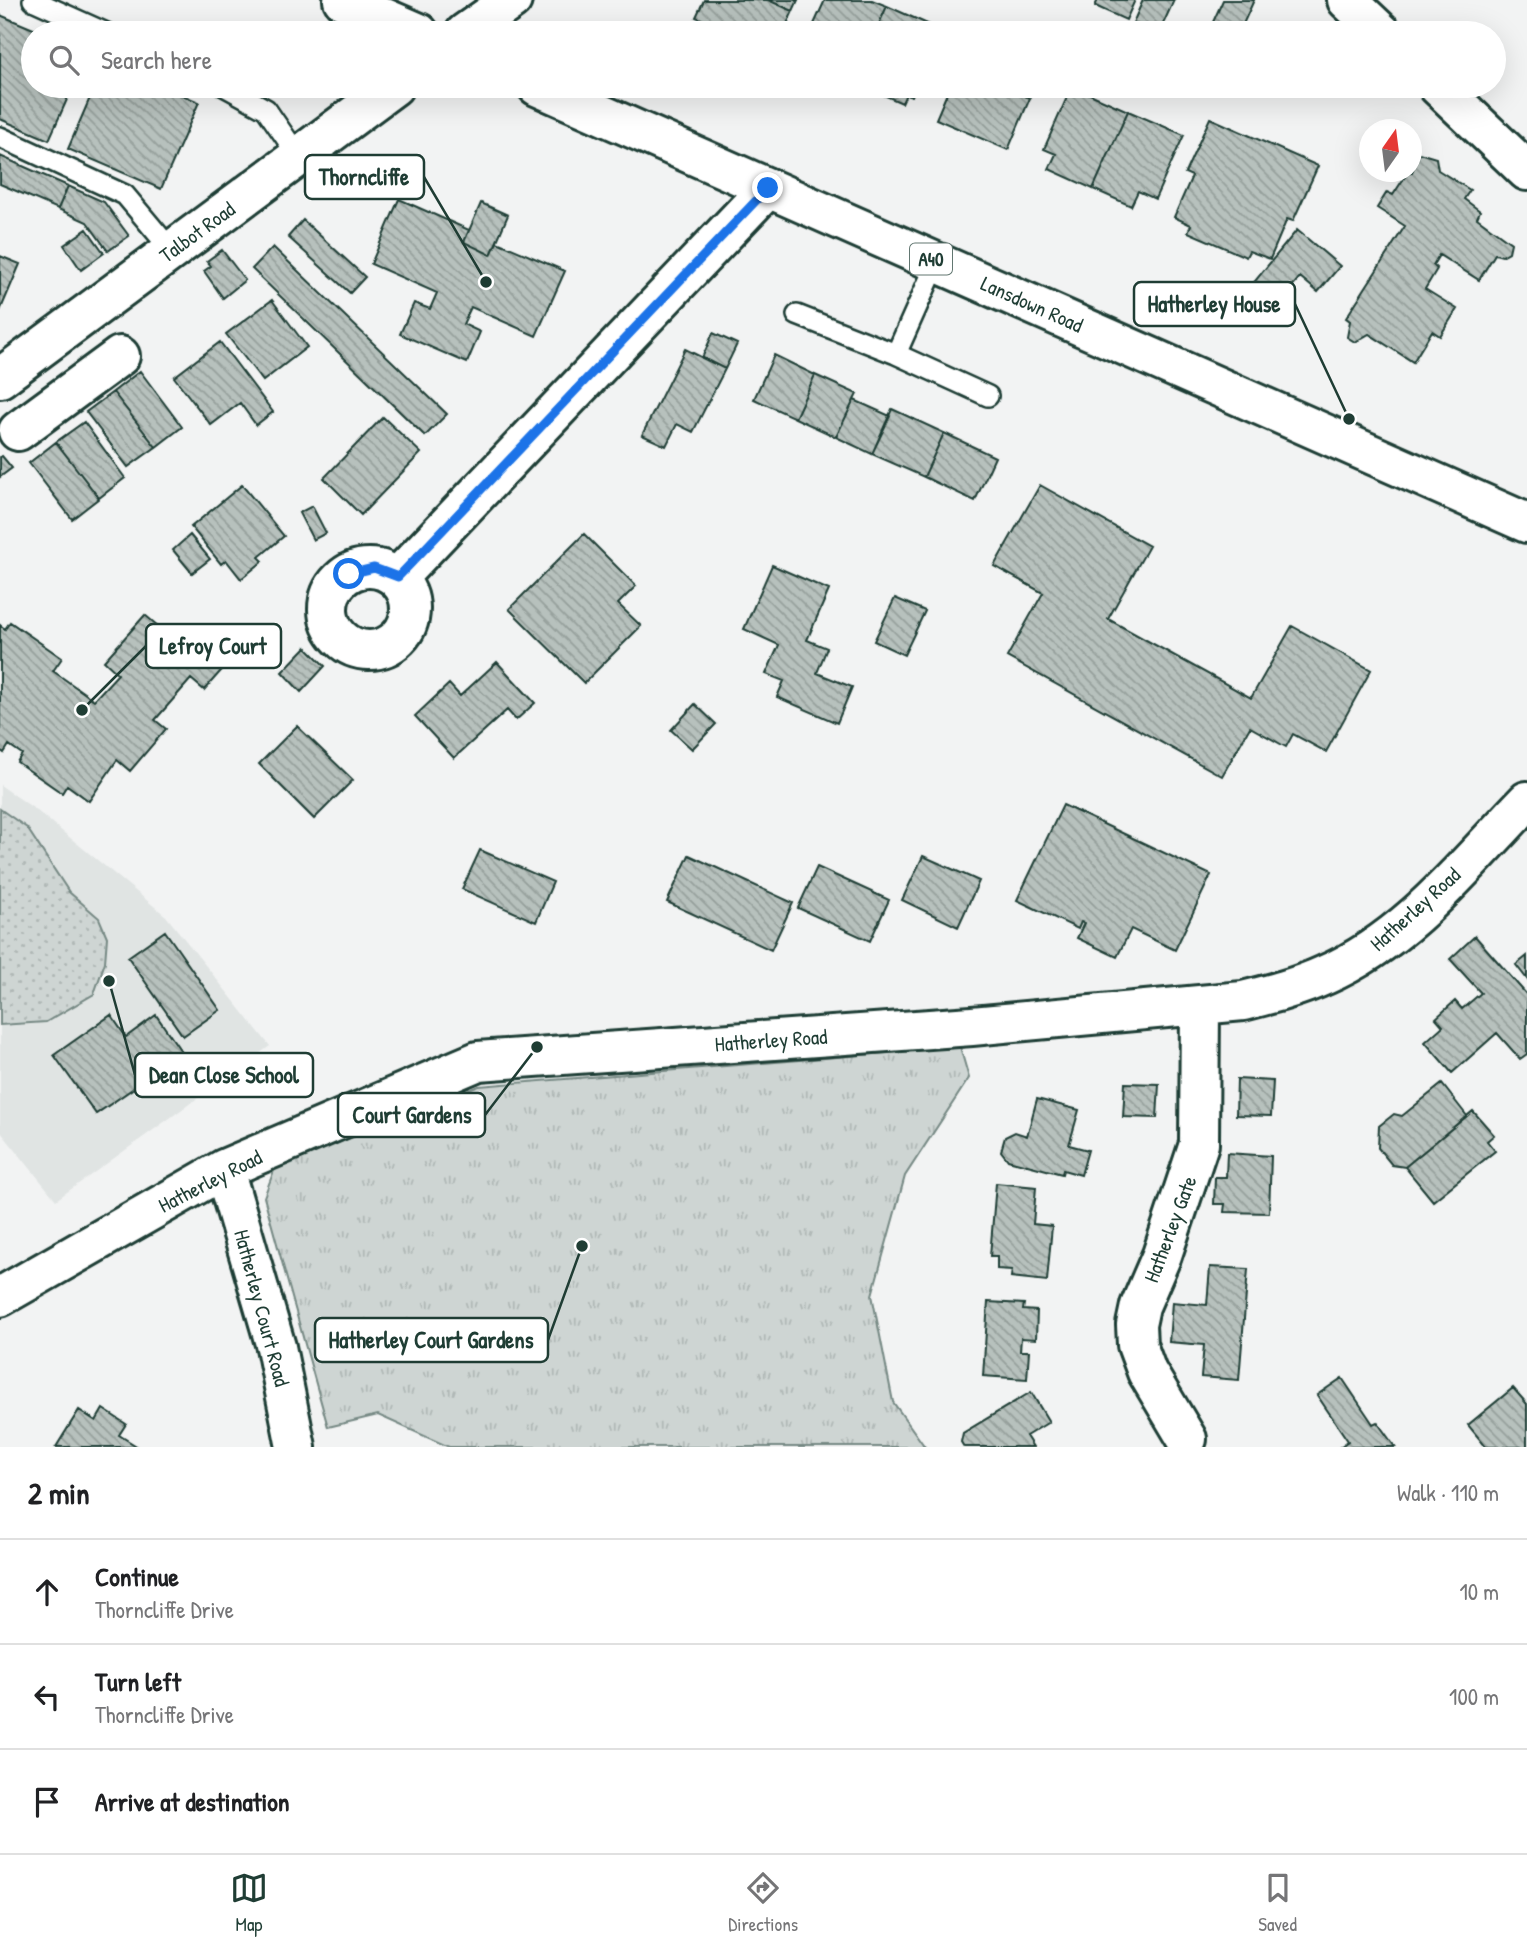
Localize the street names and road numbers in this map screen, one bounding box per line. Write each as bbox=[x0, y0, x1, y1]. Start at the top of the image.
street label: Talbot Road bbox=[153, 195, 241, 269]
road number: A40 bbox=[910, 244, 952, 274]
street label: Lansdown Road bbox=[976, 269, 1088, 339]
street label: Hatherley Road bbox=[1363, 861, 1467, 957]
street label: Hatherley Road bbox=[714, 1022, 828, 1058]
street label: Hatherley Road bbox=[153, 1143, 267, 1219]
street label: Hatherley Gate bbox=[1136, 1171, 1204, 1287]
street label: Hatherley Court Road bbox=[227, 1226, 297, 1390]

